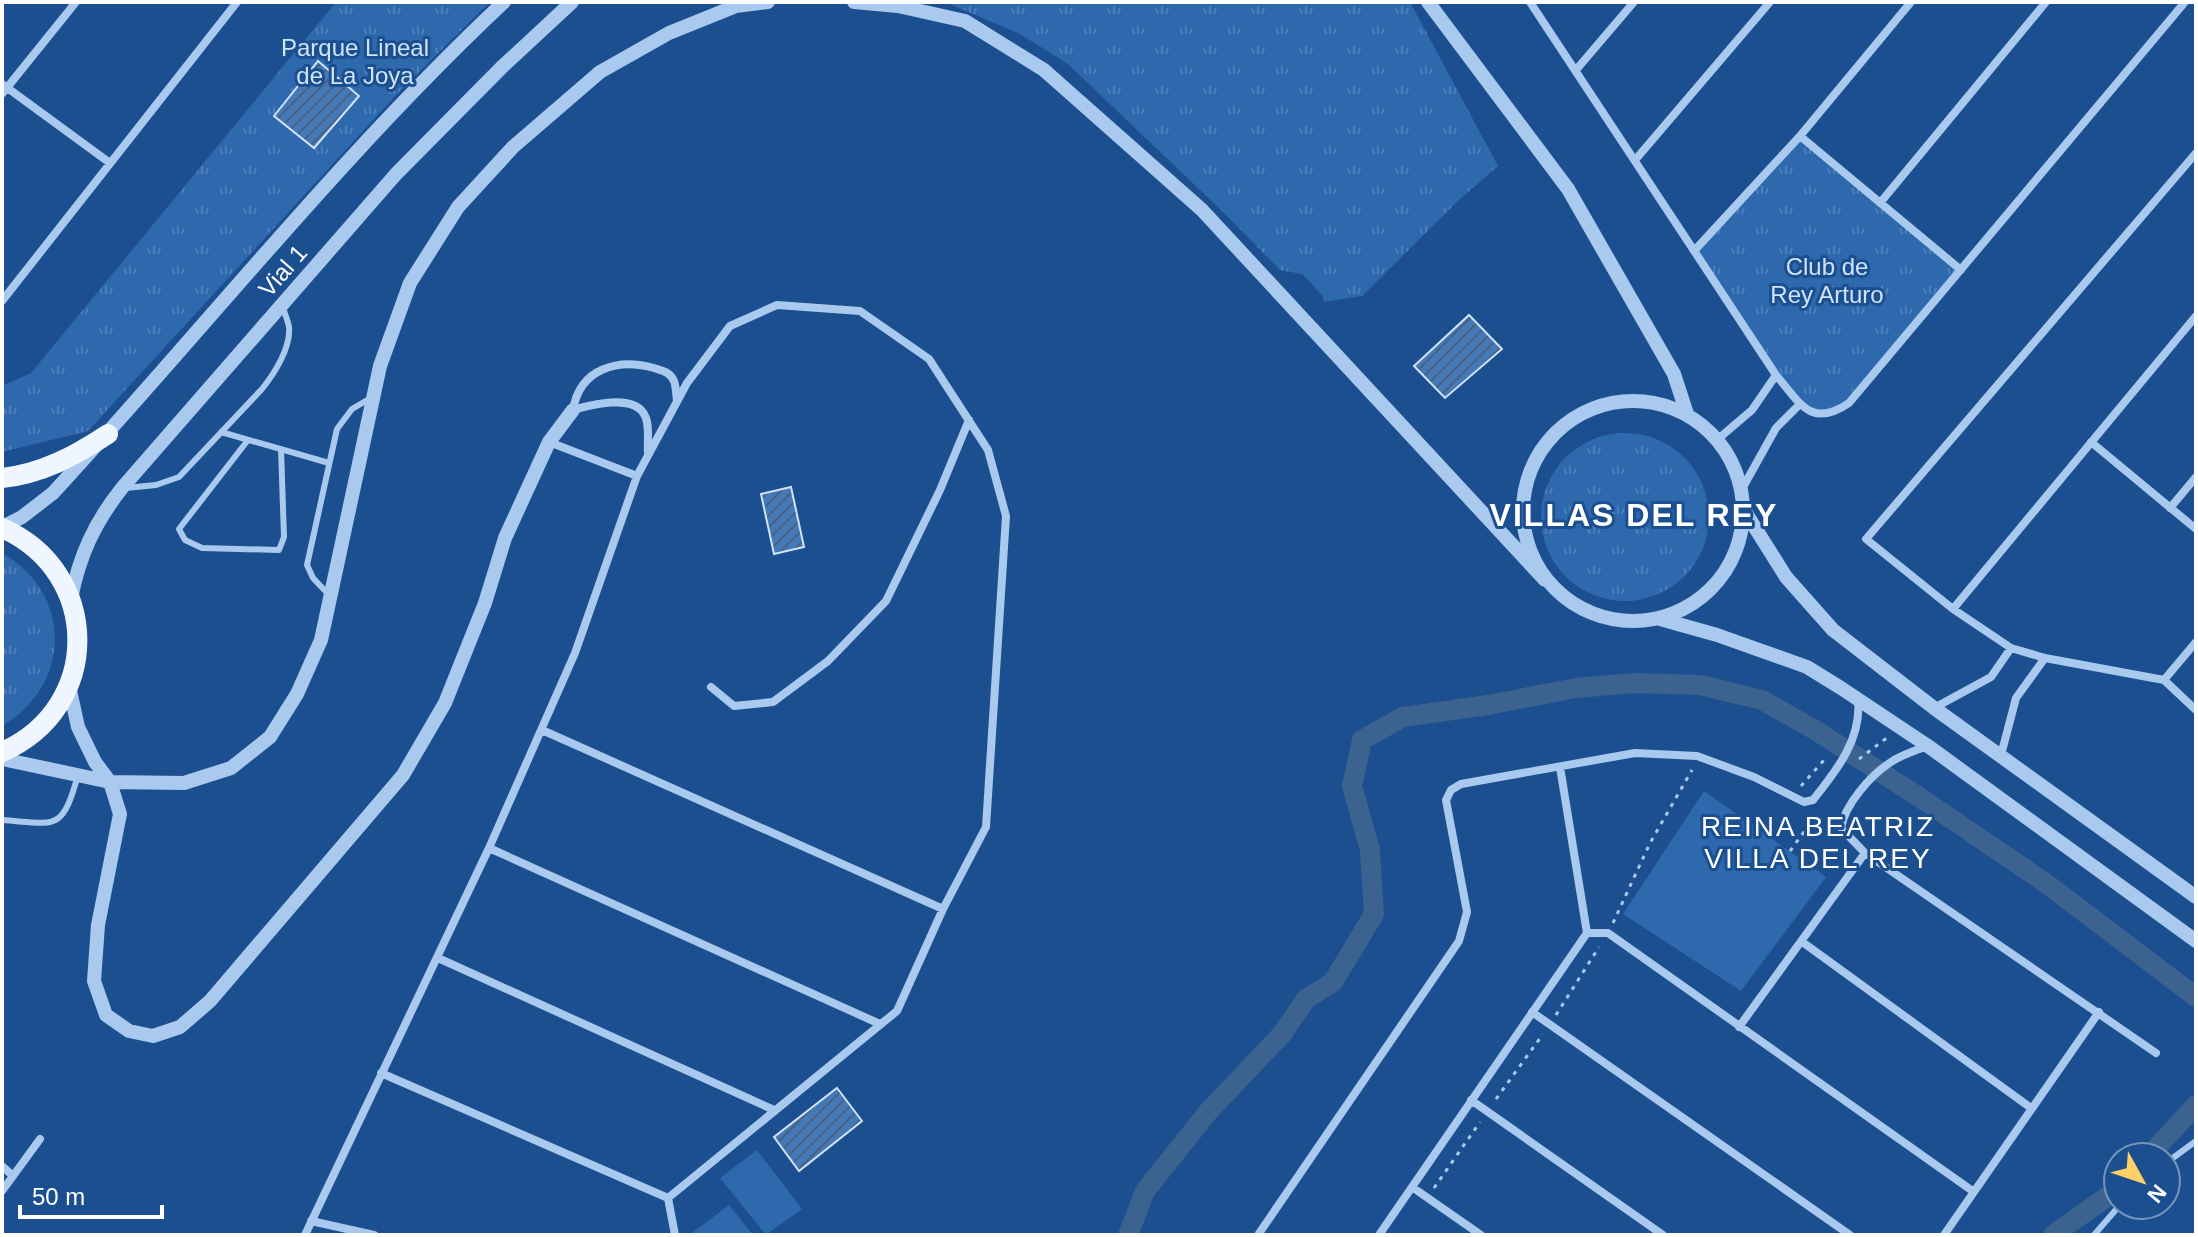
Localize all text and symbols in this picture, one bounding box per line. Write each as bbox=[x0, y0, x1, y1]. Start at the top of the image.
park label: Parque Lineal de La Joya bbox=[281, 34, 429, 89]
street label: Vial 1 bbox=[253, 239, 312, 302]
park label: Club de Rey Arturo bbox=[1770, 253, 1884, 308]
district label: VILLAS DEL REY bbox=[1490, 497, 1778, 533]
district label: REINA BEATRIZ VILLA DEL REY bbox=[1701, 811, 1935, 874]
north arrow bbox=[2102, 1141, 2182, 1221]
scale bar bbox=[20, 1169, 162, 1219]
text: N bbox=[2142, 1179, 2172, 1208]
text: 50 m bbox=[32, 1183, 85, 1210]

